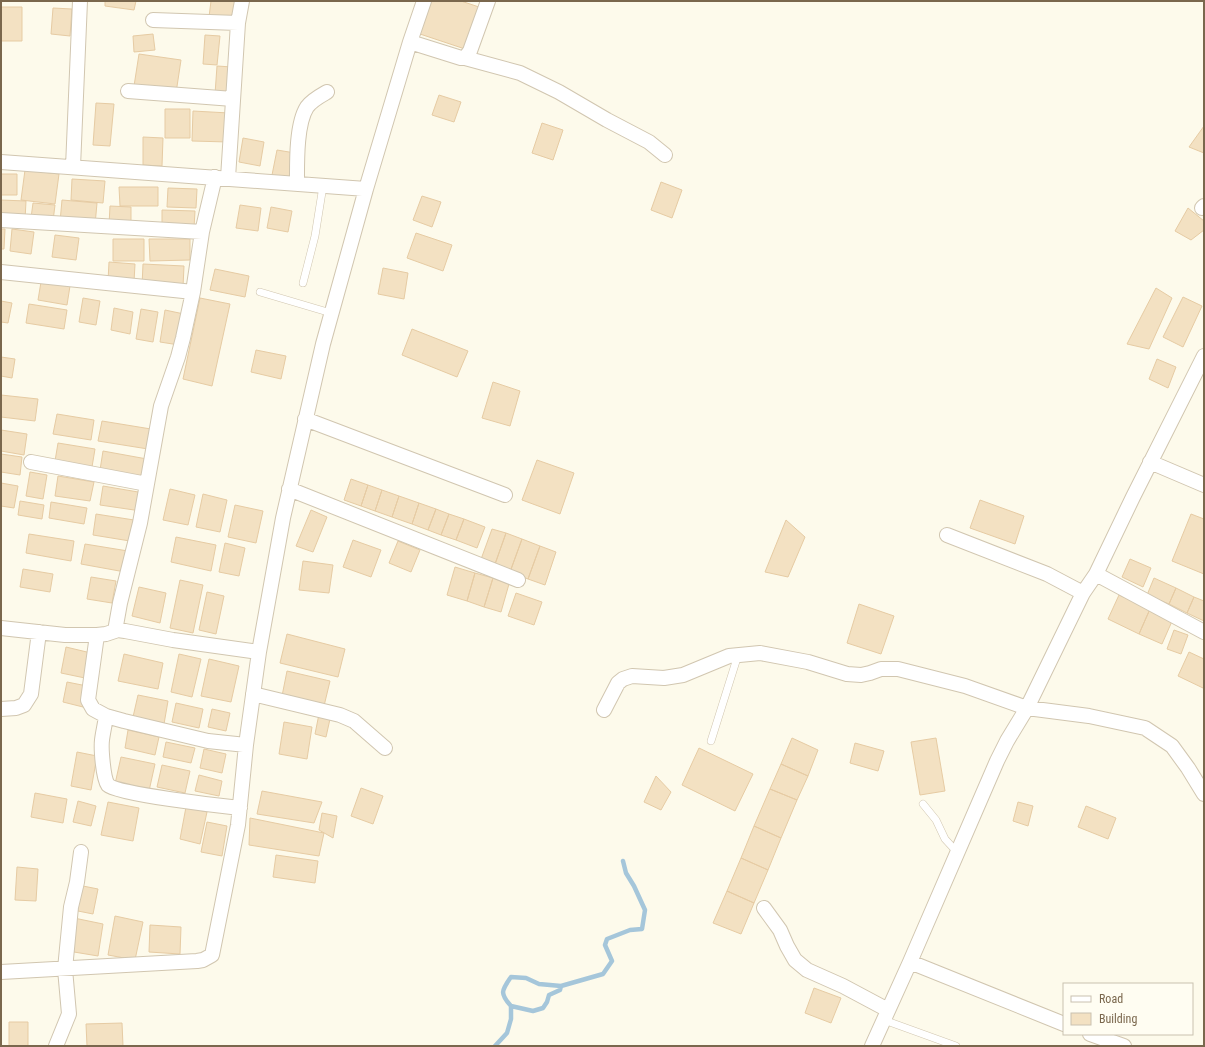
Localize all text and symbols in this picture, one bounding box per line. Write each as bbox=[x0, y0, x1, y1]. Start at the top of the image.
legend bbox=[1063, 983, 1193, 1035]
text: Road bbox=[1099, 992, 1123, 1006]
text: Building bbox=[1099, 1012, 1137, 1026]

